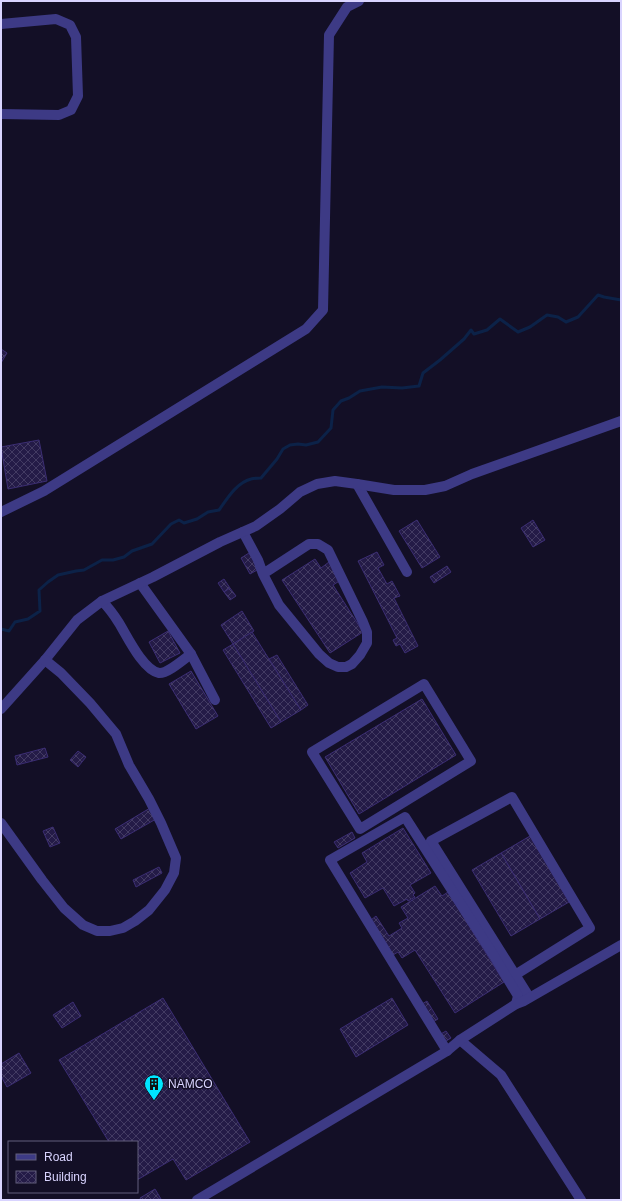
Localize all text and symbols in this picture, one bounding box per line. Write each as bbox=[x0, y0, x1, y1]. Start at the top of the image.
building icon: NAMCO bbox=[143, 1073, 165, 1101]
place label: NAMCO bbox=[168, 1077, 213, 1091]
legend bbox=[8, 1141, 138, 1193]
text: Road bbox=[44, 1150, 73, 1164]
text: Building bbox=[44, 1170, 87, 1184]

